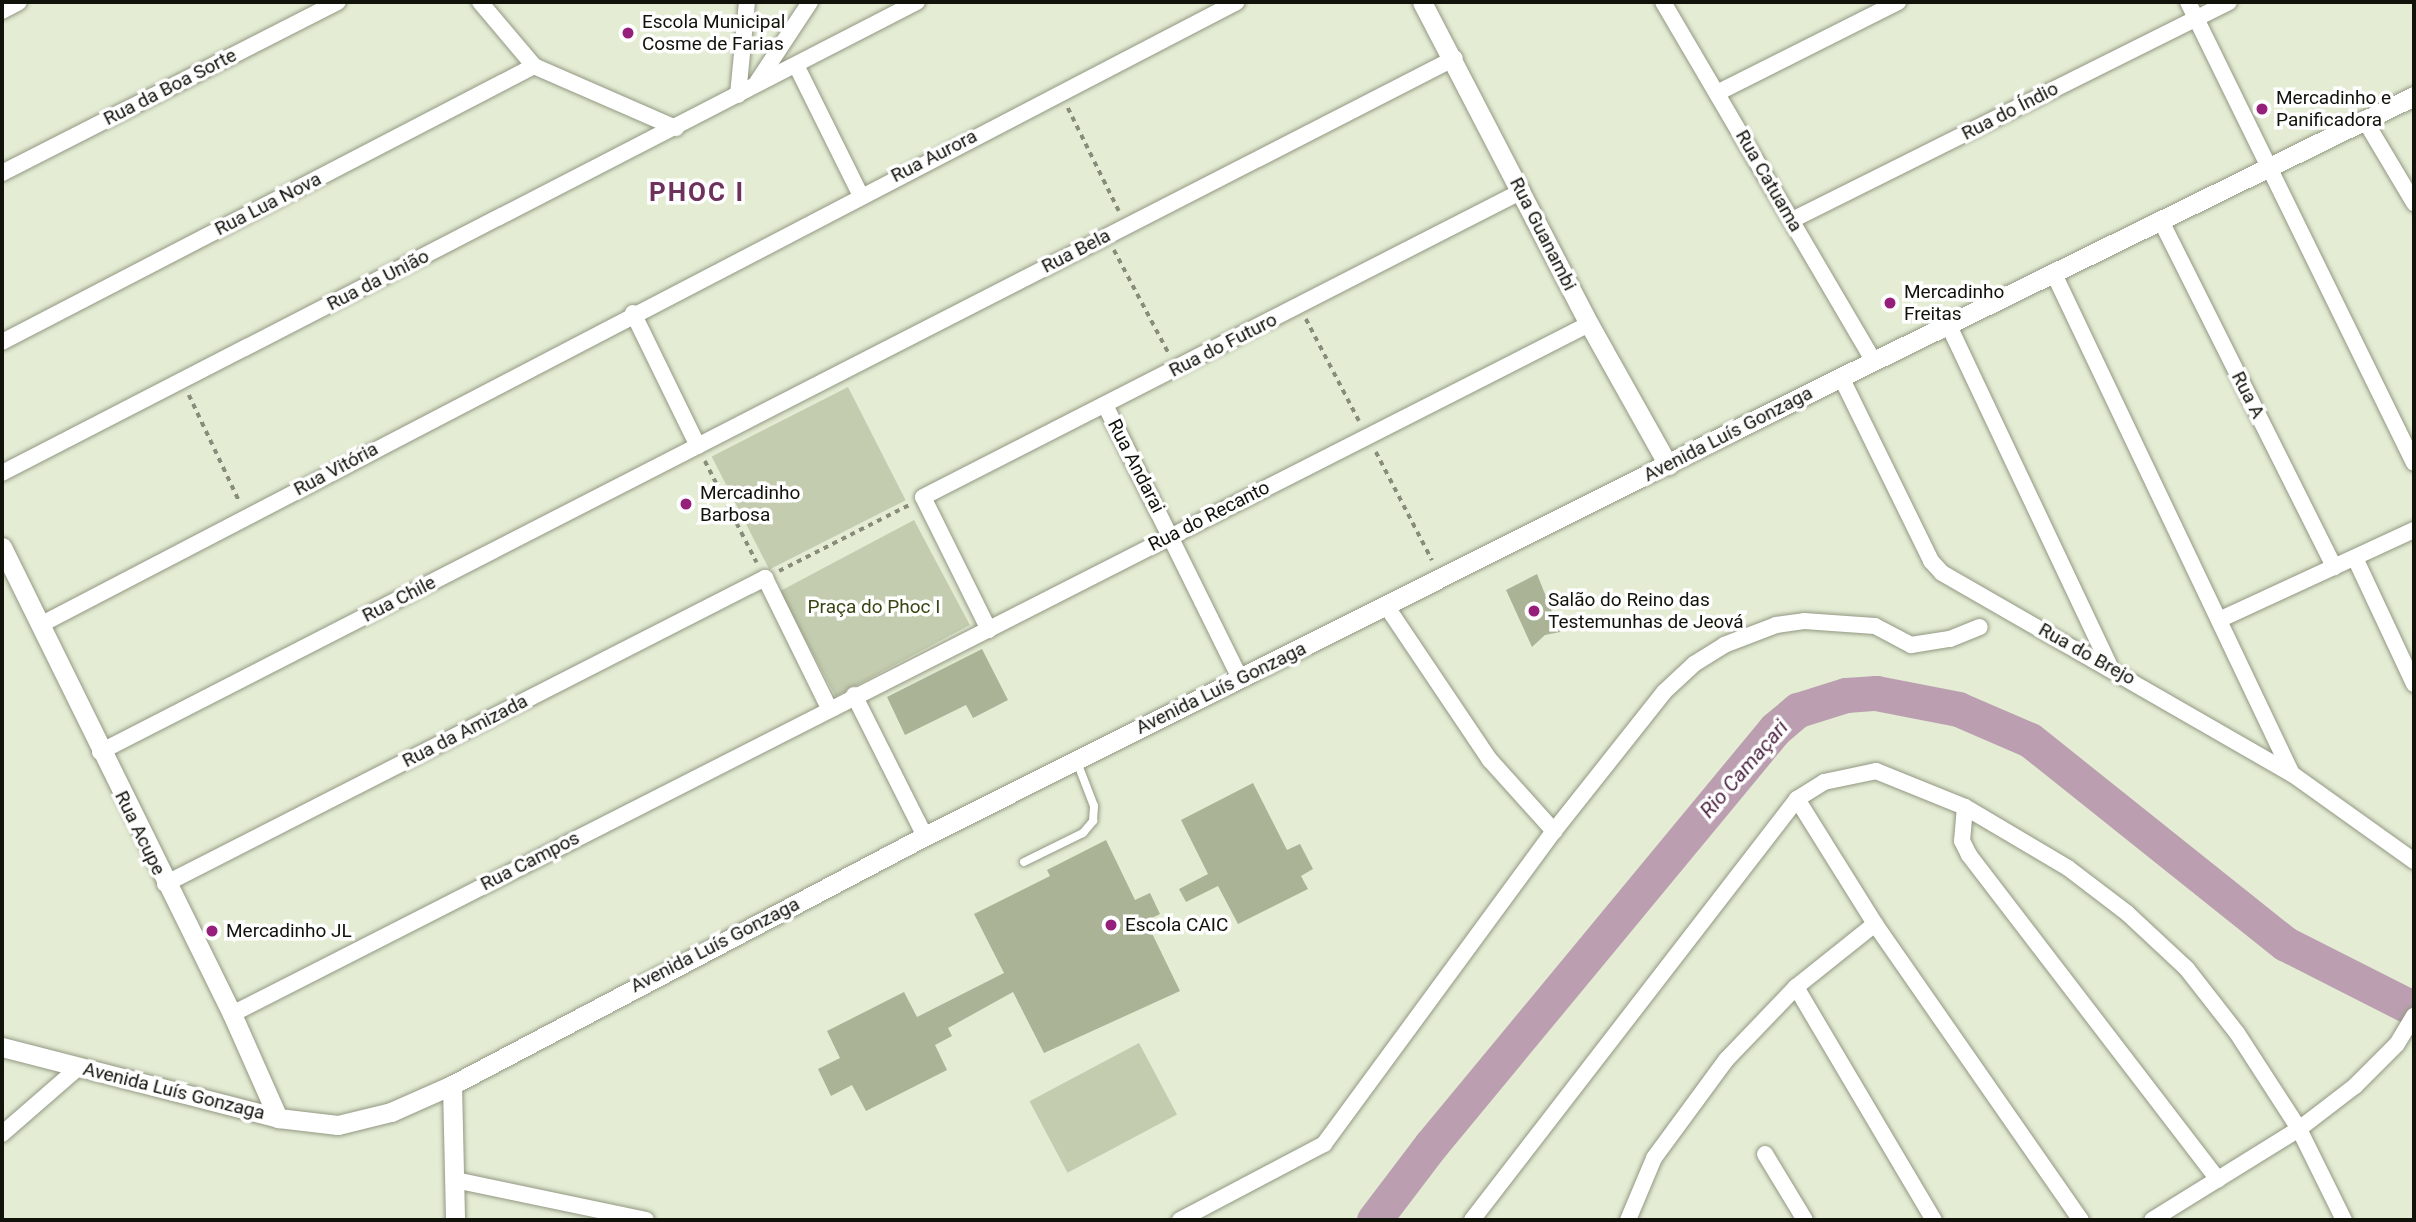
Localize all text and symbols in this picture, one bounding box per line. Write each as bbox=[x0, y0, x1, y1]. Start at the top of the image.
place label: Escola Municipal Cosme de Farias bbox=[642, 11, 785, 55]
marker: Escola Municipal Cosme de Farias bbox=[620, 25, 636, 41]
street label: Rua da Boa Sorte bbox=[100, 44, 240, 130]
street label: Rua do Índio bbox=[1958, 77, 2062, 145]
place label: Mercadinho e Panificadora bbox=[2276, 87, 2391, 131]
marker: Mercadinho e Panificadora bbox=[2254, 101, 2270, 117]
street label: Rua Aurora bbox=[887, 125, 981, 187]
street label: Rua Catuama bbox=[1731, 126, 1807, 236]
street label: Rua Lua Nova bbox=[211, 167, 325, 241]
street label: Rua Guanambi bbox=[1505, 174, 1581, 294]
district label: PHOC I bbox=[650, 177, 744, 209]
street label: Rua Bela bbox=[1038, 224, 1114, 278]
street label: Rua da União bbox=[323, 245, 433, 315]
place label: Mercadinho Freitas bbox=[1904, 281, 2004, 325]
marker: Mercadinho Freitas bbox=[1882, 295, 1898, 311]
street label: Rua do Futuro bbox=[1165, 308, 1281, 382]
street label: Rua A bbox=[2227, 368, 2269, 422]
street label: Avenida Luís Gonzaga bbox=[1640, 382, 1816, 486]
street label: Rua Andarai bbox=[1103, 415, 1169, 517]
street label: Rua Vitória bbox=[290, 437, 382, 501]
street label: Rua do Recanto bbox=[1145, 476, 1273, 556]
place label: Mercadinho Barbosa bbox=[700, 482, 800, 526]
marker: Mercadinho Barbosa bbox=[678, 496, 694, 512]
street label: Rua Chile bbox=[358, 571, 440, 627]
place label: Salão do Reino das Testemunhas de Jeová bbox=[1548, 589, 1744, 633]
park label: Praça do Phoc I bbox=[808, 596, 940, 618]
marker: Salão do Reino das Testemunhas de Jeová bbox=[1526, 603, 1542, 619]
street label: Rua do Brejo bbox=[2035, 618, 2139, 690]
street label: Avenida Luís Gonzaga bbox=[1132, 637, 1310, 739]
street label: Rua da Amizada bbox=[399, 690, 531, 772]
water label: Rio Camaçari bbox=[1695, 715, 1793, 823]
street label: Rua Acupe bbox=[110, 787, 170, 879]
street label: Rua Campos bbox=[477, 826, 583, 896]
street label: Avenida Luís Gonzaga bbox=[627, 893, 803, 997]
place label: Escola CAIC bbox=[1125, 914, 1228, 936]
marker: Escola CAIC bbox=[1103, 917, 1119, 933]
place label: Mercadinho JL bbox=[226, 920, 352, 942]
marker: Mercadinho JL bbox=[204, 923, 220, 939]
street label: Avenida Luís Gonzaga bbox=[81, 1057, 267, 1125]

